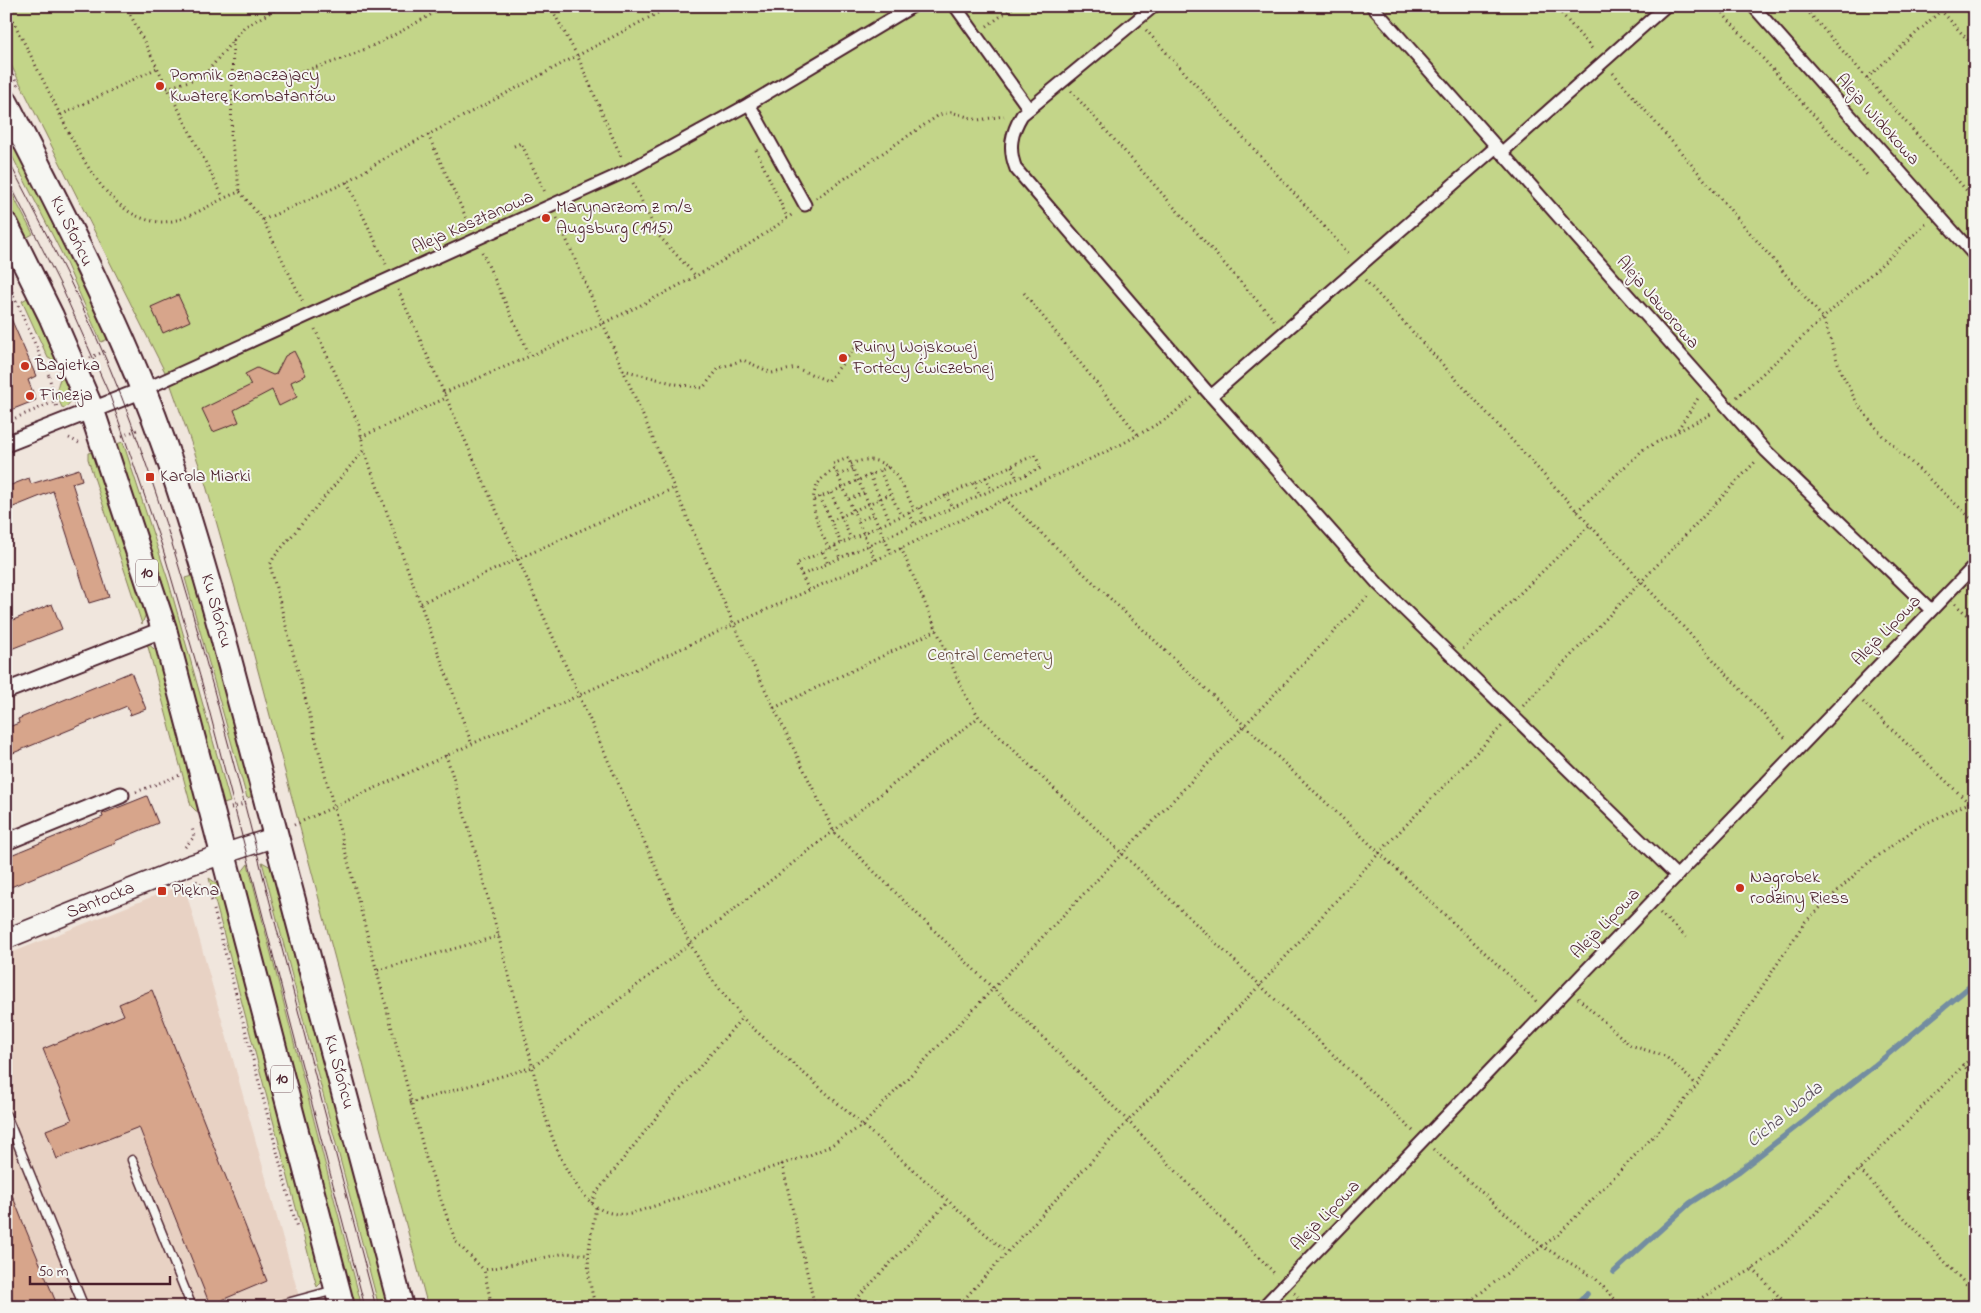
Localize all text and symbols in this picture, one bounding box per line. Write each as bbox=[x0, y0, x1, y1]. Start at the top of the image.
place label: Pomnik oznaczający Kwaterę Kombatantów bbox=[170, 63, 336, 110]
street label: Aleja Widokowa bbox=[1829, 68, 1925, 172]
marker: Pomnik oznaczający Kwaterę Kombatantów bbox=[154, 80, 166, 92]
street label: Aleja Kasztanowa bbox=[408, 185, 538, 261]
street label: Ku Słońcu bbox=[43, 192, 99, 271]
place label: Marynarzom z m/s Augsburg (1915) bbox=[556, 195, 693, 243]
marker: Marynarzom z m/s Augsburg (1915) bbox=[540, 212, 552, 224]
street label: Aleja Jaworowa bbox=[1609, 251, 1705, 355]
place label: Ruiny Wojskowej Fortecy Ćwiczebnej bbox=[852, 335, 994, 382]
marker: Ruiny Wojskowej Fortecy Ćwiczebnej bbox=[837, 352, 849, 364]
place label: Bagietka bbox=[34, 353, 100, 380]
marker: Bagietka bbox=[19, 360, 31, 372]
place label: Finezja bbox=[39, 383, 93, 409]
marker: Finezja bbox=[24, 390, 36, 402]
place label: Karola Miarki bbox=[160, 464, 251, 490]
marker: Karola Miarki bbox=[144, 471, 156, 483]
road number: 10 bbox=[136, 560, 158, 586]
street label: Ku Słońcu bbox=[193, 571, 238, 651]
street label: Aleja Lipowa bbox=[1846, 589, 1928, 673]
park label: Central Cemetery bbox=[927, 643, 1053, 669]
place label: Nagrobek rodziny Riess bbox=[1750, 865, 1849, 912]
street label: Santocka bbox=[63, 876, 139, 926]
place label: Piękna bbox=[172, 878, 219, 904]
street label: Aleja Lipowa bbox=[1565, 882, 1647, 966]
marker: Nagrobek rodziny Riess bbox=[1734, 882, 1746, 894]
marker: Piękna bbox=[156, 885, 168, 897]
street label: Ku Słońcu bbox=[316, 1032, 361, 1112]
road number: 10 bbox=[271, 1066, 293, 1092]
water label: Cicha Woda bbox=[1741, 1075, 1830, 1154]
street label: Aleja Lipowa bbox=[1285, 1174, 1367, 1258]
scale bar bbox=[30, 1253, 170, 1285]
text: 50 m bbox=[38, 1261, 69, 1283]

